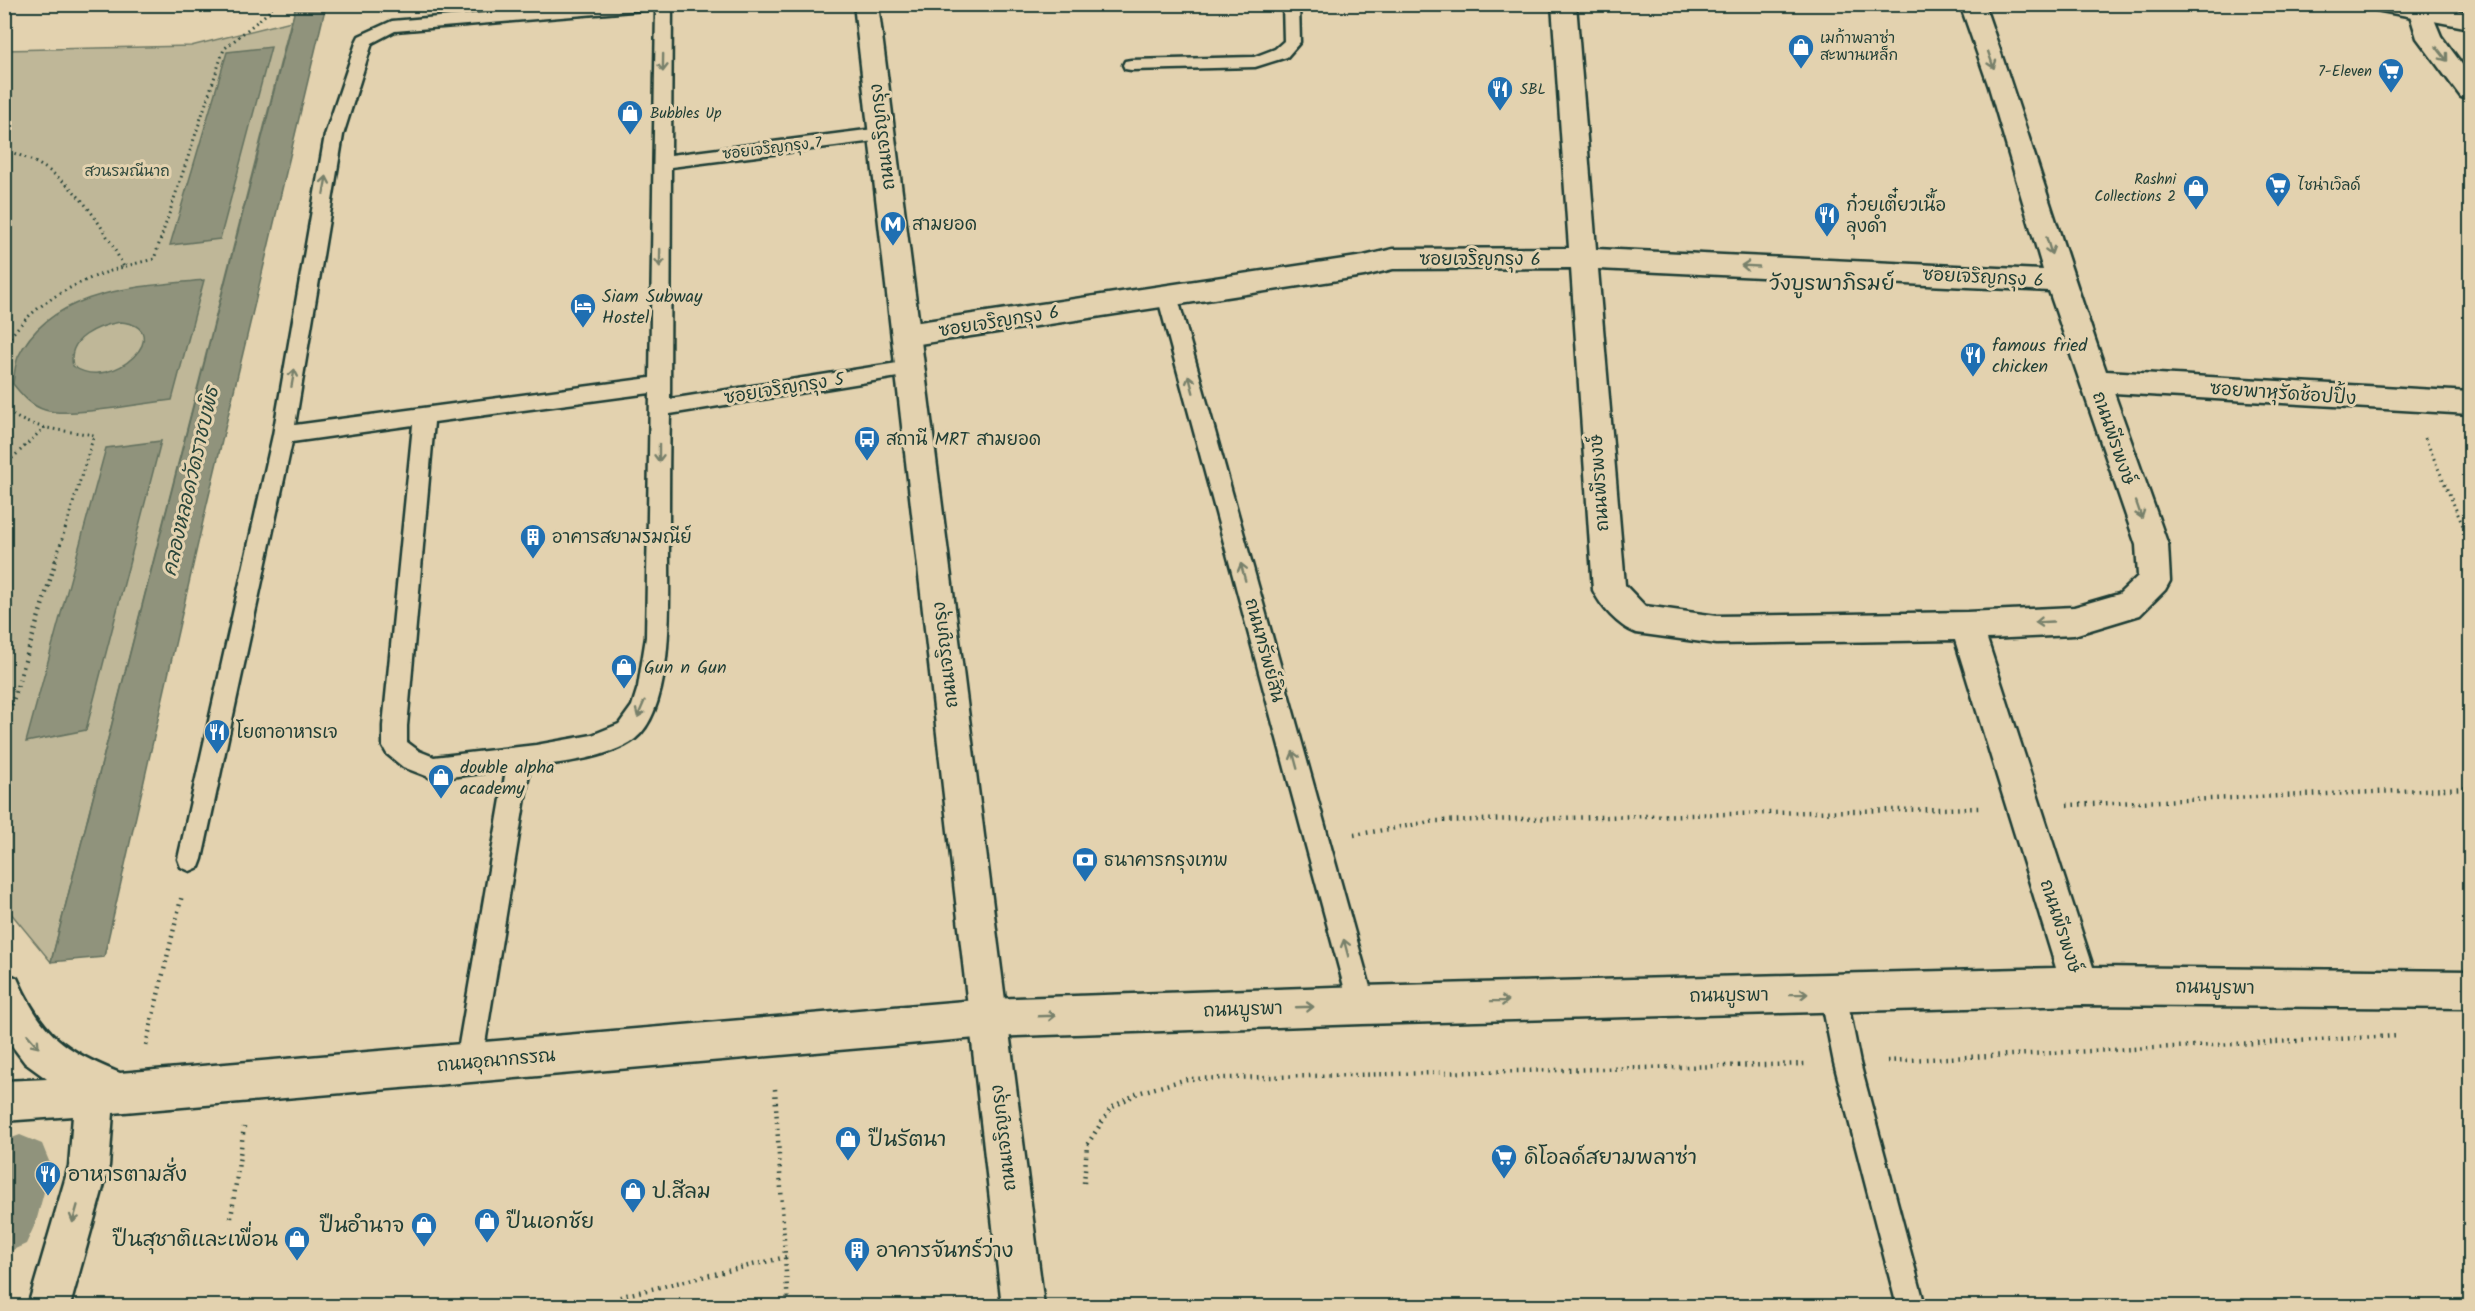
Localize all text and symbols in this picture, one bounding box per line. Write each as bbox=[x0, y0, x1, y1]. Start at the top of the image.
place label: เมก้าพลาซ่า สะพานเหล็ก bbox=[1820, 27, 1898, 68]
shop icon: เมก้าพลาซ่า สะพานเหล็ก bbox=[1786, 32, 1816, 70]
one-way arrow bbox=[2435, 46, 2448, 62]
one-way arrow bbox=[1987, 50, 1998, 69]
one-way arrow bbox=[657, 52, 669, 72]
supermarket icon: 7-Eleven bbox=[2376, 56, 2406, 94]
place label: 7-Eleven bbox=[2318, 60, 2372, 84]
restaurant icon: SBL bbox=[1485, 74, 1515, 112]
place label: SBL bbox=[1520, 78, 1546, 102]
street label: ถนนเจริญกรุง bbox=[863, 82, 904, 192]
shop icon: Bubbles Up bbox=[615, 98, 645, 136]
place label: Bubbles Up bbox=[650, 102, 722, 126]
street label: ซอยเจริญกรุง 7 bbox=[721, 131, 824, 167]
park label: สวนรมณีนาถ bbox=[84, 160, 170, 184]
place label: Rashni Collections 2 bbox=[2094, 168, 2177, 209]
supermarket icon: ไชน่าเวิลด์ bbox=[2263, 170, 2293, 208]
shop icon: Rashni Collections 2 bbox=[2181, 173, 2211, 211]
place label: ไชน่าเวิลด์ bbox=[2297, 174, 2361, 198]
one-way arrow bbox=[320, 176, 331, 196]
place label: ก๋วยเตี๋ยวเนื้อ ลุงดำ bbox=[1846, 187, 1946, 242]
restaurant icon: ก๋วยเตี๋ยวเนื้อ ลุงดำ bbox=[1812, 200, 1842, 238]
metro station icon: สามยอด bbox=[878, 209, 908, 247]
place label: สามยอด bbox=[912, 211, 977, 240]
one-way arrow bbox=[2044, 236, 2055, 255]
street label: ซอยเจริญกรุง 6 bbox=[1419, 246, 1541, 275]
one-way arrow bbox=[654, 247, 666, 267]
one-way arrow bbox=[1740, 261, 1760, 272]
street label: ซอยเจริญกรุง 6 bbox=[1921, 261, 2044, 296]
district label: วังบูรพาภิรมย์ bbox=[1769, 268, 1895, 301]
place label: Siam Subway Hostel bbox=[602, 283, 703, 333]
hotel icon: Siam Subway Hostel bbox=[568, 291, 598, 329]
street label: ซอยเจริญกรุง 6 bbox=[937, 299, 1062, 346]
place label: famous fried chicken bbox=[1992, 332, 2088, 382]
restaurant icon: famous fried chicken bbox=[1958, 340, 1988, 378]
street label: ซอยเจริญกรุง 5 bbox=[722, 365, 848, 413]
one-way arrow bbox=[287, 368, 298, 388]
street label: ซอยพาหุรัดช้อปปิ้ง bbox=[2209, 372, 2357, 414]
one-way arrow bbox=[1185, 375, 1197, 394]
water label: คลองหลอดวัดราชบพิธ bbox=[155, 382, 230, 579]
street label: ถนนพีรพงษ์ bbox=[2083, 388, 2142, 489]
bus stop icon: สถานี MRT สามยอด bbox=[852, 424, 882, 462]
place label: สถานี MRT สามยอด bbox=[886, 426, 1041, 455]
street label: ถนนพีรพงษ์ bbox=[1583, 433, 1618, 532]
one-way arrow bbox=[653, 442, 665, 462]
one-way arrow bbox=[2135, 500, 2146, 519]
building icon: อาคารสยามรมณีย์ bbox=[518, 522, 548, 560]
place label: อาคารสยามรมณีย์ bbox=[552, 524, 692, 553]
one-way arrow bbox=[1237, 563, 1248, 582]
street label: ถนนทรัพย์สิน bbox=[1236, 595, 1291, 706]
street label: ถนนเจริญกรุง bbox=[926, 600, 967, 710]
one-way arrow bbox=[2035, 617, 2055, 628]
shop icon: Gun n Gun bbox=[609, 652, 639, 690]
place label: Gun n Gun bbox=[644, 654, 727, 683]
one-way arrow bbox=[635, 699, 646, 717]
restaurant icon: โยตาอาหารเจ bbox=[202, 717, 232, 755]
place label: โยตาอาหารเจ bbox=[236, 719, 338, 748]
one-way arrow bbox=[1289, 751, 1300, 770]
place label: double alpha academy bbox=[460, 754, 555, 804]
shop icon: double alpha academy bbox=[426, 762, 456, 800]
bank icon: ธนาคารกรุงเทพ bbox=[1070, 845, 1100, 883]
place label: ธนาคารกรุงเทพ bbox=[1104, 847, 1228, 876]
street label: ถนนพีรพงษ์ bbox=[2031, 876, 2088, 977]
one-way arrow bbox=[1340, 939, 1352, 958]
street label: ถนนบูรพา bbox=[2175, 973, 2255, 1004]
street label: ถนนบูรพา bbox=[1689, 981, 1769, 1012]
one-way arrow bbox=[1789, 988, 1809, 999]
street label: ถนนบูรพา bbox=[1203, 995, 1283, 1026]
one-way arrow bbox=[1489, 995, 1509, 1007]
one-way arrow bbox=[1294, 1001, 1314, 1012]
one-way arrow bbox=[1036, 1010, 1056, 1021]
one-way arrow bbox=[26, 1033, 40, 1048]
street label: ถนนอุณากรรณ bbox=[436, 1042, 557, 1081]
street label: ถนนเจริญกรุง bbox=[984, 1083, 1025, 1193]
shop icon: ปืนรัตนา bbox=[833, 1124, 863, 1162]
place label: ปืนรัตนา bbox=[868, 1124, 946, 1157]
supermarket icon: ดิโอลด์สยามพลาซ่า bbox=[1489, 1142, 1519, 1180]
place label: ดิโอลด์สยามพลาซ่า bbox=[1524, 1142, 1697, 1175]
place label: อาหารตามสั่ง bbox=[68, 1157, 187, 1192]
restaurant icon: อาหารตามสั่ง bbox=[33, 1159, 63, 1197]
shop icon: ป.สีลม bbox=[618, 1176, 648, 1214]
place label: ป.สีลม bbox=[652, 1176, 711, 1209]
one-way arrow bbox=[69, 1204, 81, 1223]
shop icon: ปืนเอกชัย bbox=[472, 1206, 502, 1244]
place label: ปืนเอกชัย bbox=[506, 1206, 594, 1239]
place label: ปืนอำนาจ bbox=[319, 1210, 404, 1243]
shop icon: ปืนอำนาจ bbox=[409, 1210, 439, 1248]
place label: ปืนสุชาติและเพื่อน bbox=[112, 1221, 278, 1257]
shop icon: ปืนสุชาติและเพื่อน bbox=[282, 1224, 312, 1262]
building icon: อาคารจันทร์ว่าง bbox=[842, 1235, 872, 1273]
place label: อาคารจันทร์ว่าง bbox=[876, 1235, 1014, 1268]

